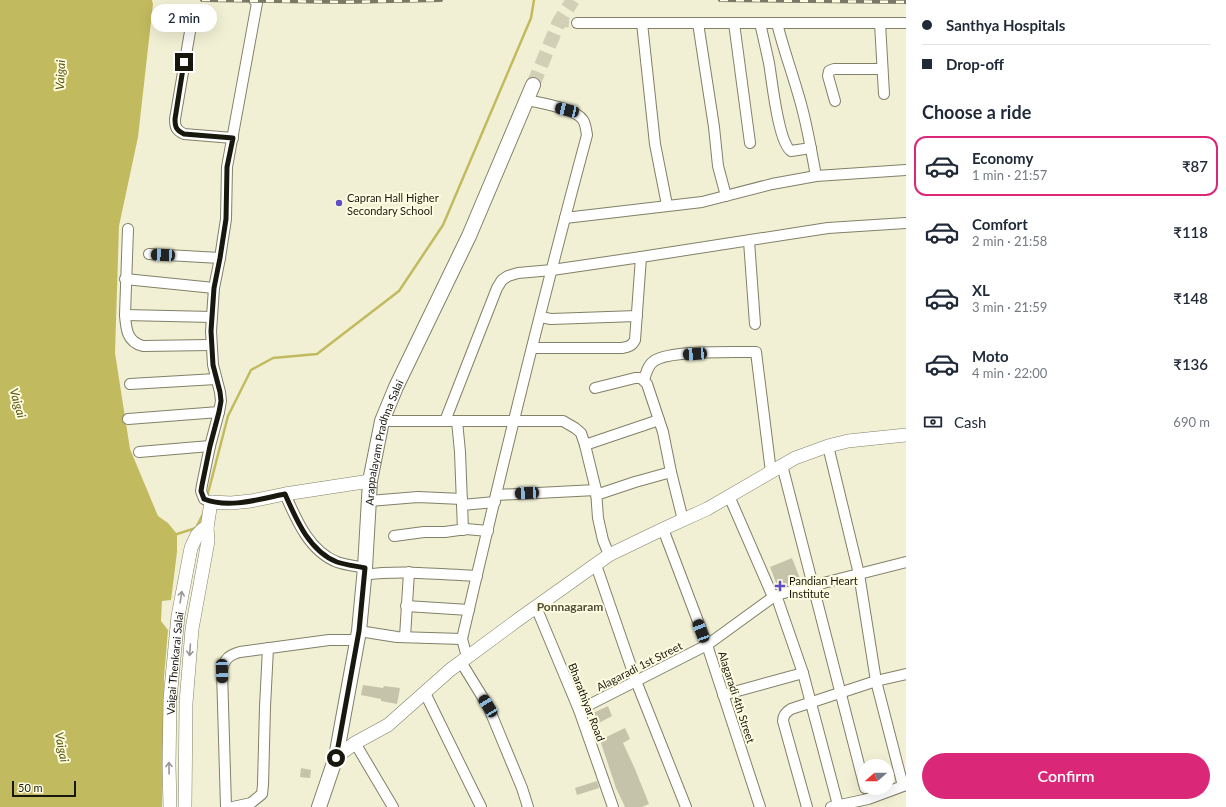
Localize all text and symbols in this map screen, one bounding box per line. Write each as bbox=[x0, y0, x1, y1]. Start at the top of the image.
callout: 2 min bbox=[151, 4, 217, 32]
text: 2 min bbox=[168, 10, 200, 26]
text: Santhya Hospitals bbox=[946, 16, 1065, 34]
route end bbox=[175, 53, 193, 71]
text: Drop-off bbox=[946, 55, 1004, 73]
water label: Vaigai bbox=[52, 59, 68, 90]
car bbox=[554, 101, 580, 119]
text: Choose a ride bbox=[922, 101, 1031, 123]
icon: car bbox=[924, 148, 960, 184]
text: Economy bbox=[972, 149, 1033, 167]
text: ₹87 bbox=[1182, 157, 1208, 175]
text: 1 min · 21:57 bbox=[972, 167, 1047, 183]
place label: Capran Hall Higher Secondary School bbox=[347, 191, 439, 217]
marker: Capran Hall Higher Secondary School bbox=[334, 198, 344, 208]
icon: car bbox=[924, 214, 960, 250]
text: Comfort bbox=[972, 215, 1028, 233]
text: ₹118 bbox=[1173, 223, 1208, 241]
text: 2 min · 21:58 bbox=[972, 233, 1047, 249]
car bbox=[151, 248, 175, 262]
icon: car bbox=[924, 280, 960, 316]
text: XL bbox=[972, 281, 990, 299]
text: ₹148 bbox=[1173, 289, 1208, 307]
text: 3 min · 21:59 bbox=[972, 299, 1047, 315]
icon: car bbox=[924, 346, 960, 382]
car bbox=[683, 347, 707, 361]
text: Moto bbox=[972, 347, 1009, 365]
text: ₹136 bbox=[1173, 355, 1208, 373]
text: 4 min · 22:00 bbox=[972, 365, 1047, 381]
street label: Arappalayam Pradhna Salai bbox=[362, 377, 405, 506]
water label: Vaigai bbox=[7, 386, 29, 420]
icon: cash bbox=[922, 411, 944, 433]
text: Cash bbox=[954, 413, 986, 431]
text: 690 m bbox=[1173, 414, 1210, 430]
car bbox=[515, 486, 539, 500]
place label: Pandian Heart Institute bbox=[789, 574, 858, 600]
marker: Pandian Heart Institute bbox=[774, 580, 786, 592]
one-way arrow bbox=[178, 591, 186, 604]
district label: Ponnagaram bbox=[537, 599, 603, 614]
street label: Vaigai Thenkarai Salai bbox=[163, 610, 185, 715]
car bbox=[691, 618, 711, 644]
street label: Alagaradi 1st Street bbox=[594, 639, 684, 693]
one-way arrow bbox=[187, 643, 194, 656]
street label: Alagaradi 4th Street bbox=[716, 649, 758, 745]
car bbox=[216, 659, 228, 683]
street label: Bharathiyar Road bbox=[566, 661, 608, 743]
car bbox=[477, 693, 499, 719]
water label: Vaigai bbox=[52, 731, 72, 763]
route start bbox=[327, 749, 345, 767]
button: Confirm bbox=[922, 753, 1210, 799]
north arrow bbox=[858, 759, 894, 795]
map controls bbox=[858, 759, 894, 795]
one-way arrow bbox=[165, 762, 173, 775]
scale bar bbox=[12, 779, 76, 798]
text: 50 m bbox=[18, 781, 43, 794]

